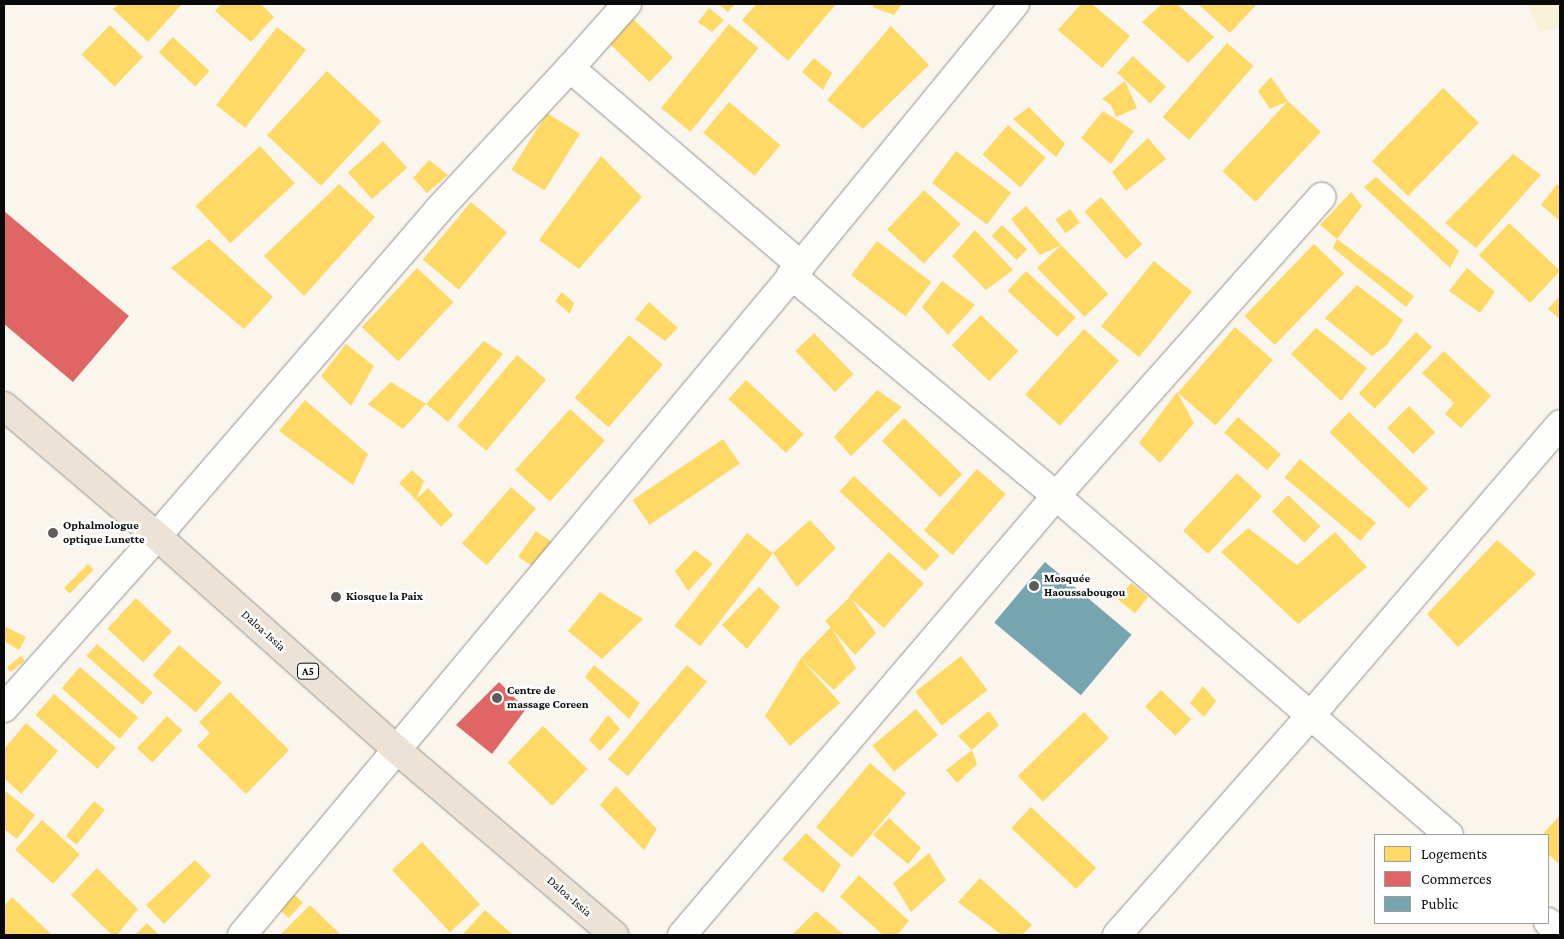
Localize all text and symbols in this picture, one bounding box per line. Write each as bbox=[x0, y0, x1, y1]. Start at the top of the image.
place label: Ophalmologue optique Lunette bbox=[63, 519, 144, 547]
marker: Ophalmologue optique Lunette bbox=[47, 527, 59, 539]
place label: Mosquée Haoussabougou bbox=[1044, 572, 1125, 600]
marker: Mosquée Haoussabougou bbox=[1028, 580, 1040, 592]
place label: Kiosque la Paix bbox=[346, 590, 423, 604]
marker: Kiosque la Paix bbox=[330, 591, 342, 603]
street label: Daloa-Issia bbox=[238, 607, 288, 655]
road number: A5 bbox=[297, 662, 319, 679]
place label: Centre de massage Coreen bbox=[507, 684, 589, 712]
marker: Centre de massage Coreen bbox=[491, 692, 503, 704]
legend bbox=[1374, 834, 1549, 924]
text: Logements bbox=[1421, 846, 1487, 862]
text: Commerces bbox=[1421, 871, 1492, 887]
street label: Daloa-Issia bbox=[544, 874, 594, 920]
text: Public bbox=[1421, 896, 1458, 912]

